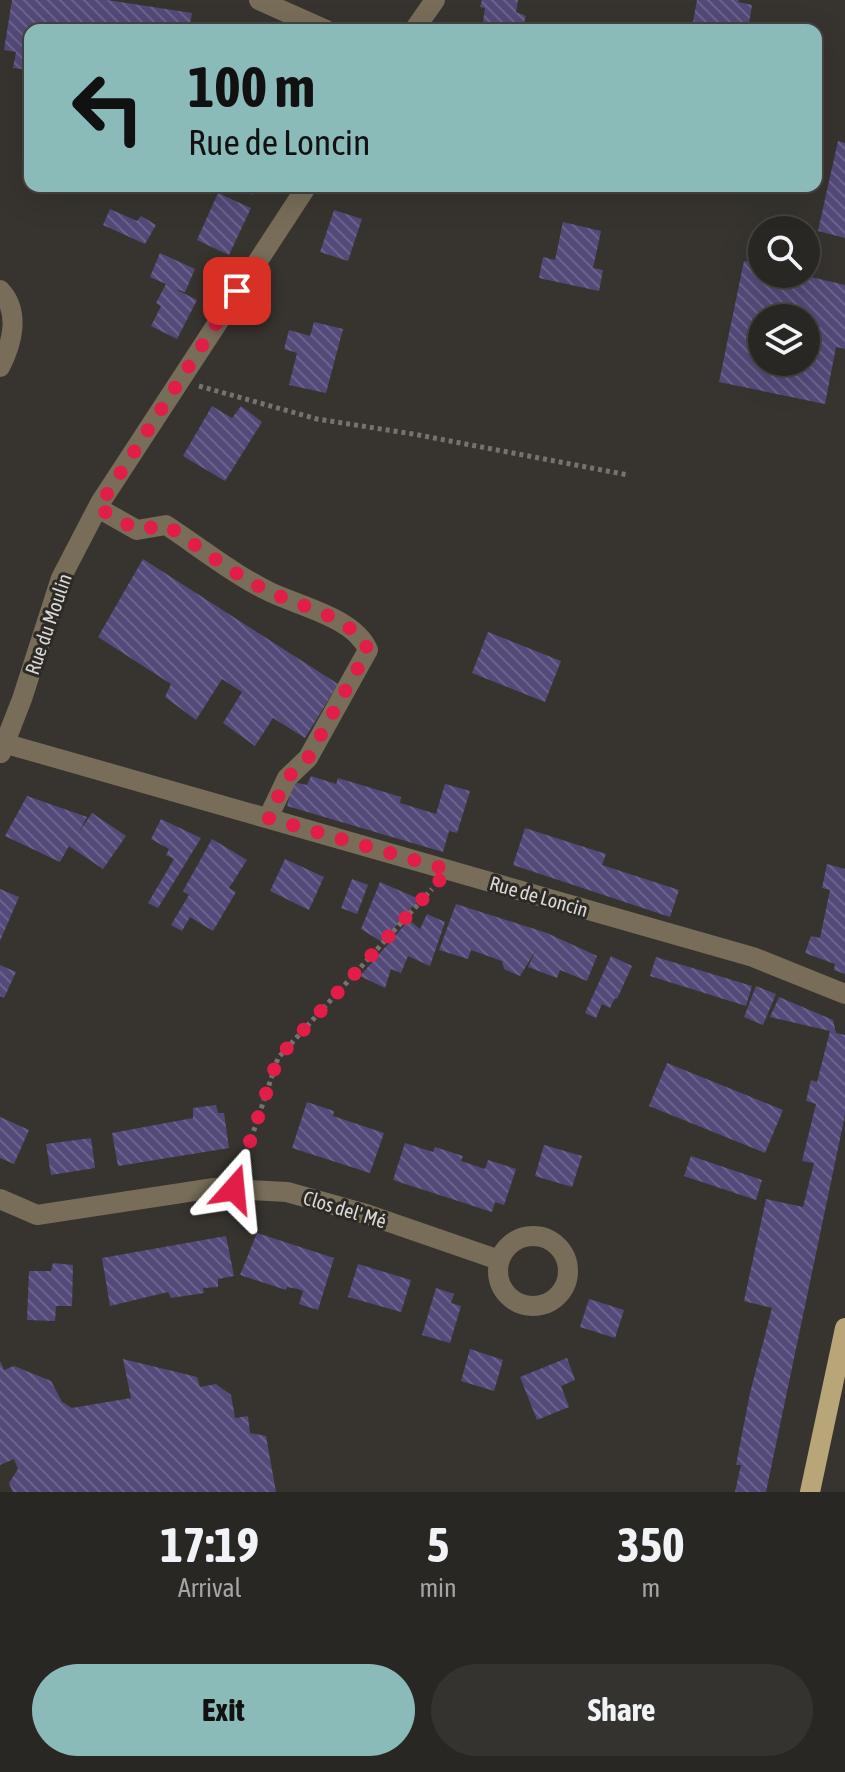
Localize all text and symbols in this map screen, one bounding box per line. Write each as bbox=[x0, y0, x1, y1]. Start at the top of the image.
text: 100 m bbox=[188, 55, 315, 119]
icon: left bbox=[56, 56, 160, 160]
text: Rue de Loncin bbox=[188, 121, 370, 163]
map controls bbox=[748, 216, 820, 376]
button: search bbox=[748, 216, 820, 288]
pin bbox=[203, 257, 271, 325]
icon: arrive bbox=[215, 269, 259, 313]
button: layers bbox=[748, 304, 820, 376]
street label: Rue du Moulin bbox=[20, 570, 76, 678]
street label: Rue de Loncin bbox=[487, 871, 591, 921]
position arrow bbox=[192, 1147, 276, 1231]
street label: Clos del' Mé bbox=[301, 1185, 389, 1233]
text: 17:19 bbox=[160, 1517, 259, 1572]
text: 5 bbox=[427, 1517, 449, 1572]
text: 350 bbox=[617, 1517, 685, 1572]
text: Arrival bbox=[178, 1573, 241, 1603]
text: min bbox=[419, 1573, 457, 1603]
text: m bbox=[641, 1573, 660, 1603]
button: Exit bbox=[32, 1664, 415, 1756]
button: Share bbox=[431, 1664, 813, 1756]

